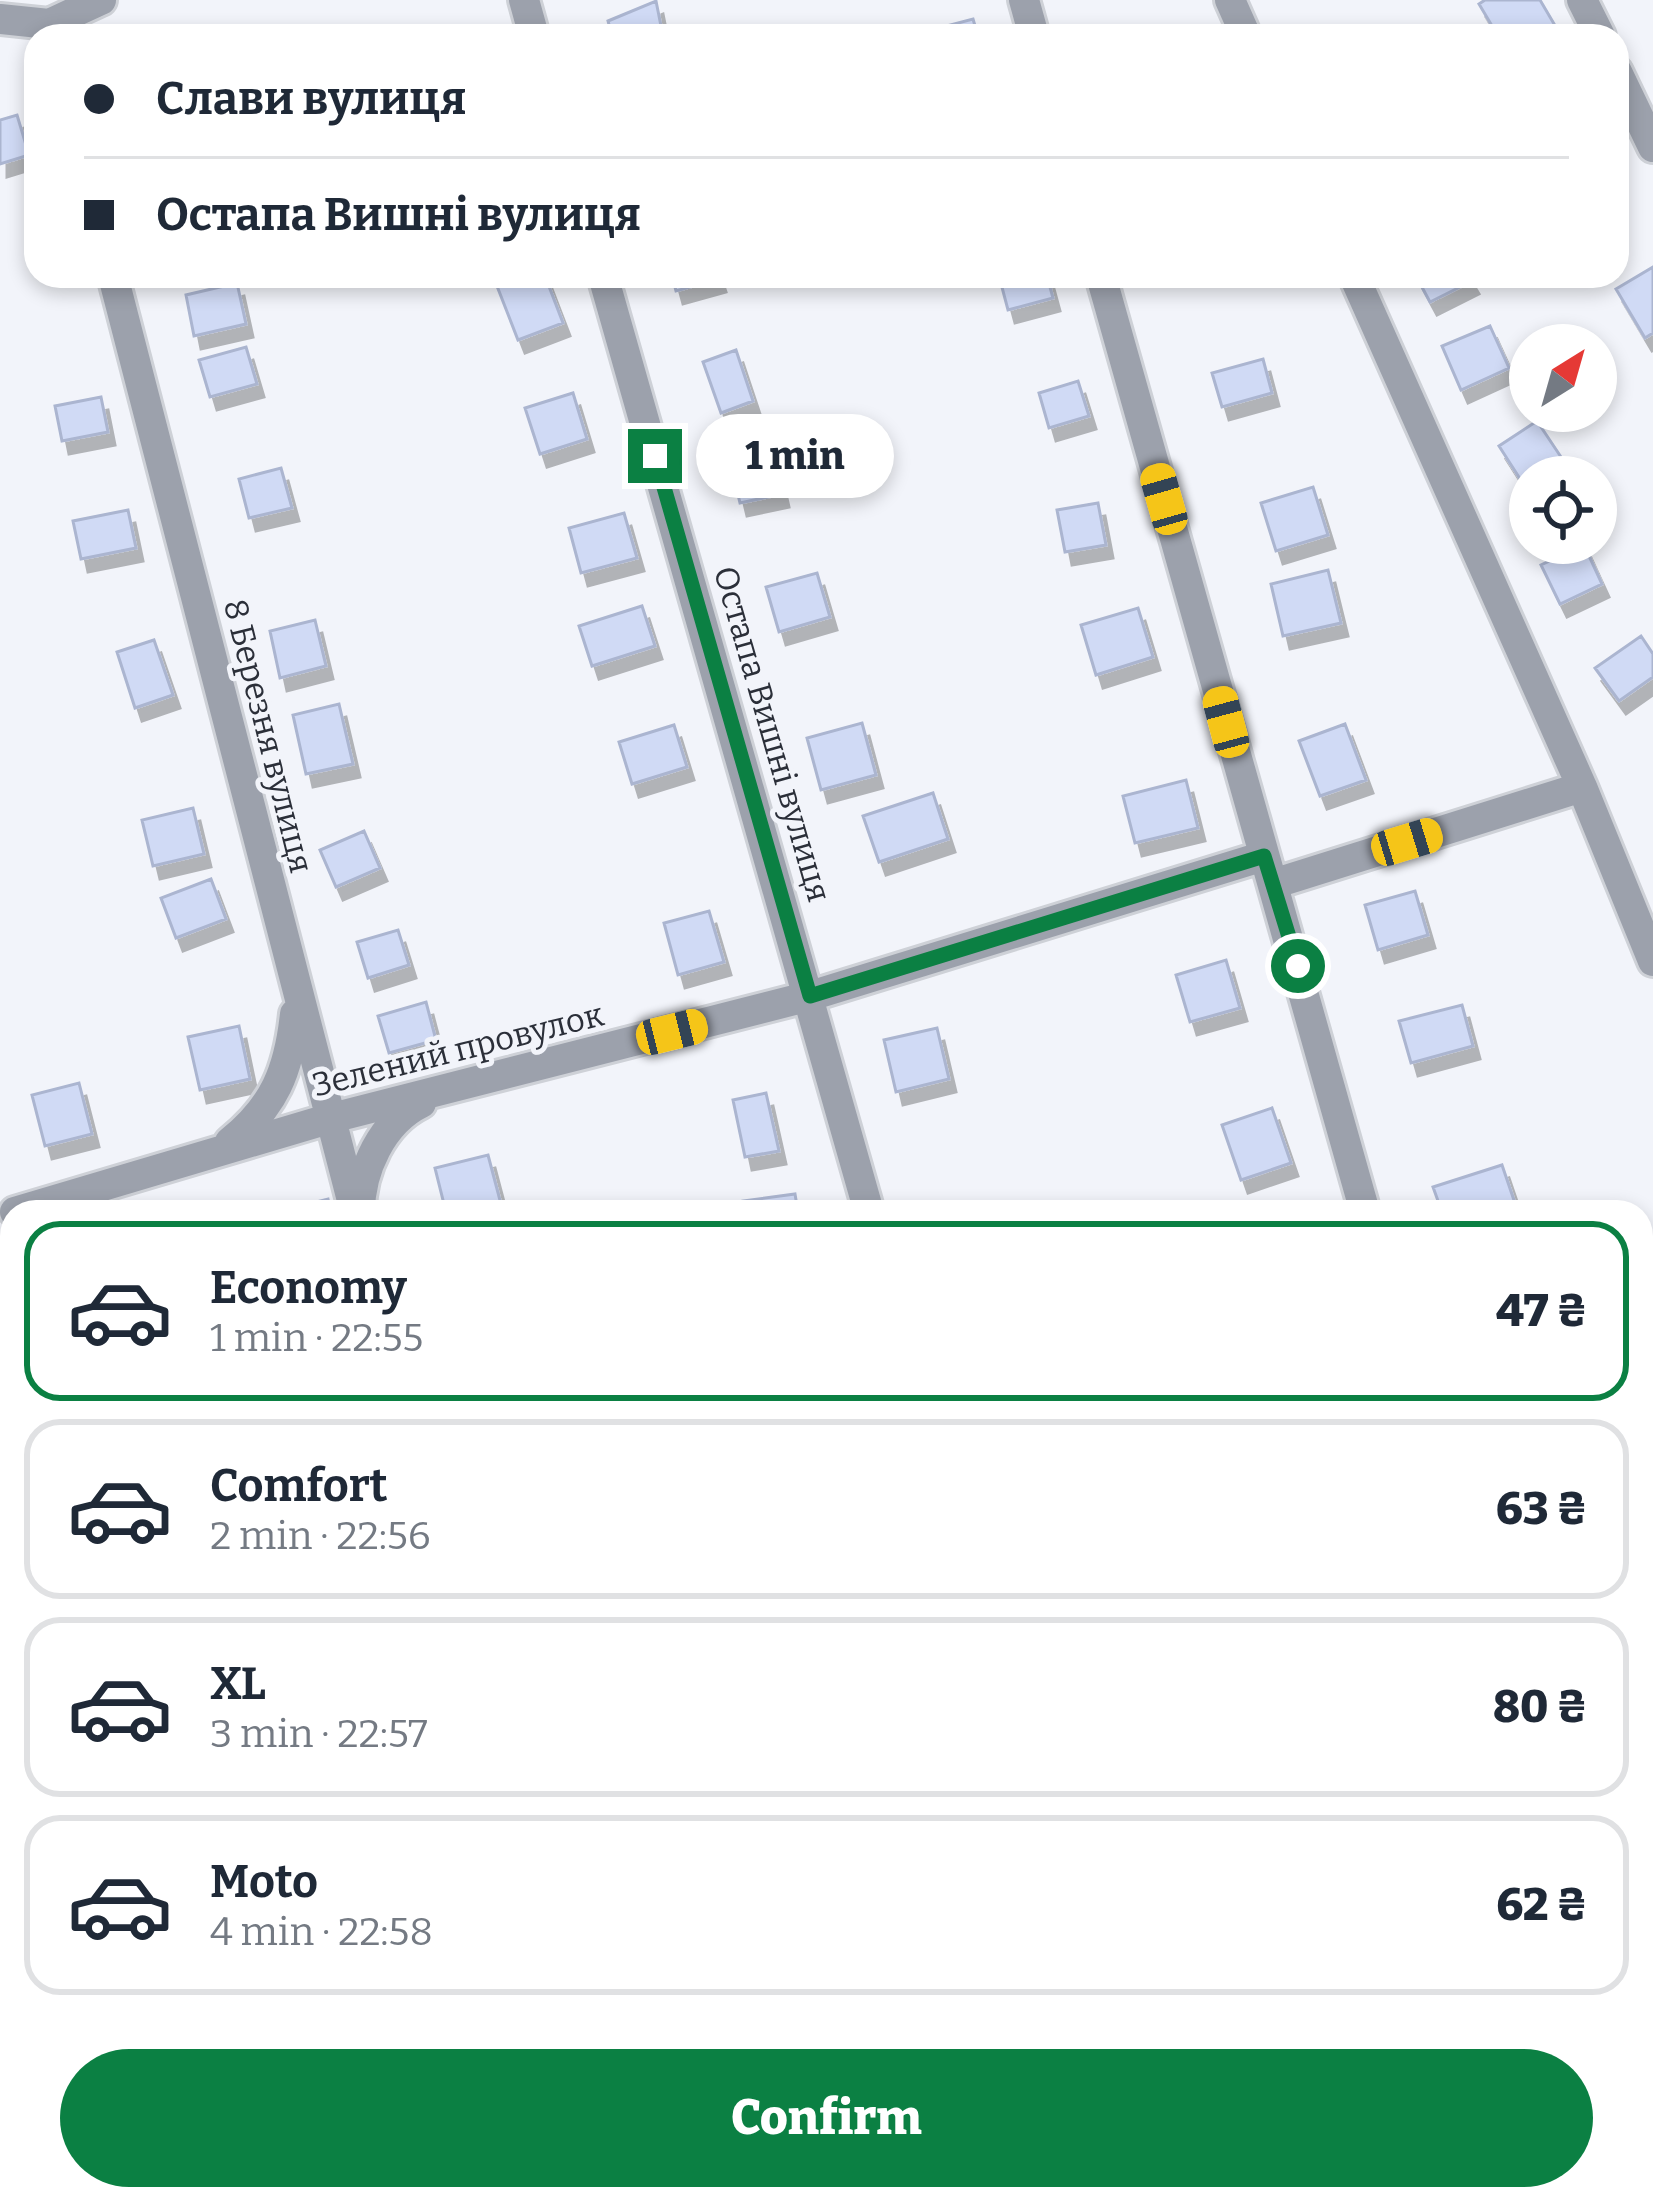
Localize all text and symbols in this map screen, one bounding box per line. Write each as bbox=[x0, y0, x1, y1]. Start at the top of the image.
text: Слави вулиця bbox=[156, 72, 466, 126]
text: Остапа Вишні вулиця bbox=[156, 188, 641, 242]
north arrow bbox=[1509, 324, 1617, 432]
map controls bbox=[1509, 324, 1617, 564]
callout: 1 min bbox=[697, 414, 895, 498]
route end bbox=[628, 429, 682, 483]
text: 1 min bbox=[745, 433, 845, 479]
button: locate bbox=[1509, 456, 1617, 564]
car bbox=[1137, 459, 1191, 539]
street label: Остапа Вишні вулиця bbox=[705, 562, 839, 906]
street label: 8 Березня вулиця bbox=[215, 595, 321, 877]
car bbox=[1199, 683, 1253, 761]
car bbox=[1367, 814, 1447, 870]
route start bbox=[1271, 939, 1325, 993]
street label: Зелений провулок bbox=[308, 994, 608, 1106]
car bbox=[633, 1006, 711, 1058]
icon: car bbox=[66, 1257, 174, 1365]
text: Economy bbox=[210, 1261, 407, 1315]
text: 47 ₴ bbox=[1496, 1284, 1587, 1338]
text: 1 min · 22:55 bbox=[210, 1315, 423, 1361]
icon: car bbox=[66, 1455, 174, 1563]
text: Comfort bbox=[210, 1459, 388, 1513]
text: 63 ₴ bbox=[1496, 1482, 1587, 1536]
text: 2 min · 22:56 bbox=[210, 1513, 431, 1559]
icon: car bbox=[66, 1653, 174, 1761]
text: XL bbox=[210, 1657, 266, 1711]
text: 80 ₴ bbox=[1493, 1680, 1587, 1734]
text: 3 min · 22:57 bbox=[210, 1711, 428, 1757]
icon: car bbox=[66, 1851, 174, 1959]
text: Moto bbox=[210, 1855, 318, 1909]
text: 62 ₴ bbox=[1497, 1878, 1587, 1932]
text: 4 min · 22:58 bbox=[210, 1909, 433, 1955]
button: Confirm bbox=[60, 2049, 1593, 2187]

